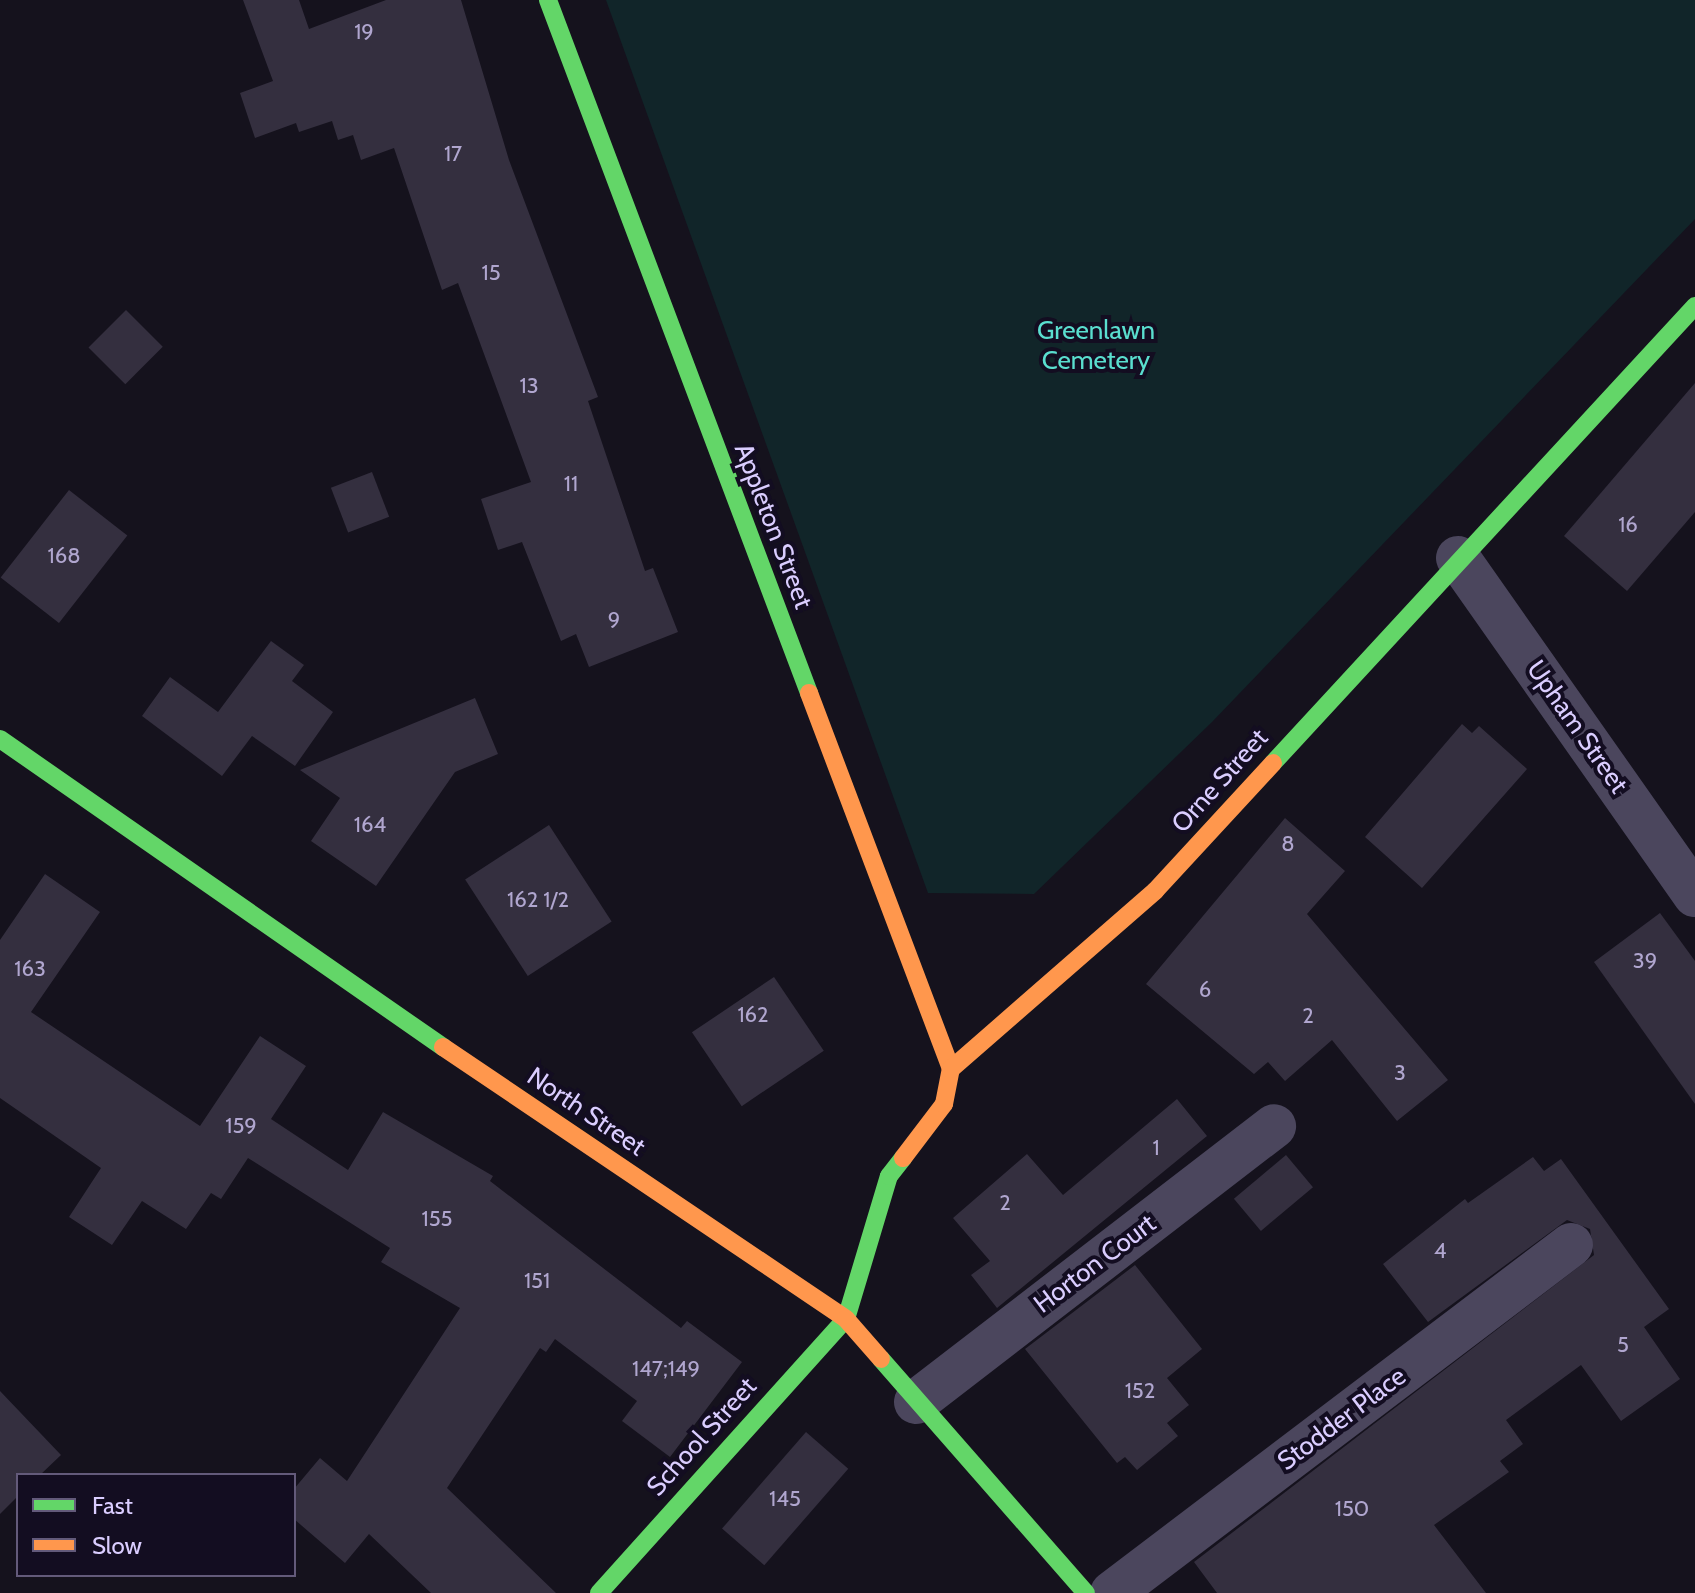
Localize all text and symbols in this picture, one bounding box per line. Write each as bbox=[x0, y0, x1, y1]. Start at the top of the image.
house number: 19 bbox=[354, 19, 374, 45]
house number: 17 bbox=[444, 141, 462, 167]
house number: 15 bbox=[481, 260, 501, 286]
park label: Greenlawn Cemetery bbox=[1037, 315, 1155, 376]
house number: 13 bbox=[519, 373, 539, 399]
street label: Appleton Street bbox=[727, 439, 819, 613]
house number: 11 bbox=[564, 471, 578, 497]
house number: 16 bbox=[1618, 512, 1638, 538]
house number: 168 bbox=[48, 543, 80, 569]
house number: 9 bbox=[608, 607, 620, 633]
street label: Upham Street bbox=[1520, 655, 1634, 799]
street label: Orne Street bbox=[1165, 723, 1275, 839]
house number: 164 bbox=[354, 812, 386, 838]
house number: 8 bbox=[1281, 831, 1295, 857]
house number: 162 1/2 bbox=[507, 887, 569, 913]
house number: 39 bbox=[1633, 948, 1657, 974]
house number: 163 bbox=[14, 956, 46, 982]
house number: 6 bbox=[1199, 977, 1211, 1003]
house number: 162 bbox=[737, 1002, 769, 1028]
house number: 2 bbox=[1302, 1003, 1314, 1029]
house number: 3 bbox=[1394, 1060, 1406, 1086]
street label: North Street bbox=[521, 1061, 651, 1163]
house number: 159 bbox=[225, 1113, 257, 1139]
house number: 1 bbox=[1152, 1135, 1160, 1161]
house number: 2 bbox=[999, 1190, 1011, 1216]
house number: 155 bbox=[422, 1206, 452, 1232]
street label: Horton Court bbox=[1028, 1208, 1162, 1320]
house number: 4 bbox=[1434, 1238, 1446, 1264]
house number: 151 bbox=[524, 1268, 550, 1294]
house number: 5 bbox=[1617, 1332, 1629, 1358]
house number: 147;149 bbox=[632, 1356, 700, 1382]
street label: Stodder Place bbox=[1272, 1361, 1412, 1477]
street label: School Street bbox=[641, 1371, 763, 1503]
house number: 152 bbox=[1125, 1378, 1155, 1404]
legend bbox=[16, 1473, 296, 1577]
house number: 145 bbox=[769, 1486, 801, 1512]
text: Fast bbox=[92, 1491, 133, 1520]
house number: 150 bbox=[1335, 1496, 1369, 1522]
text: Slow bbox=[92, 1531, 142, 1560]

